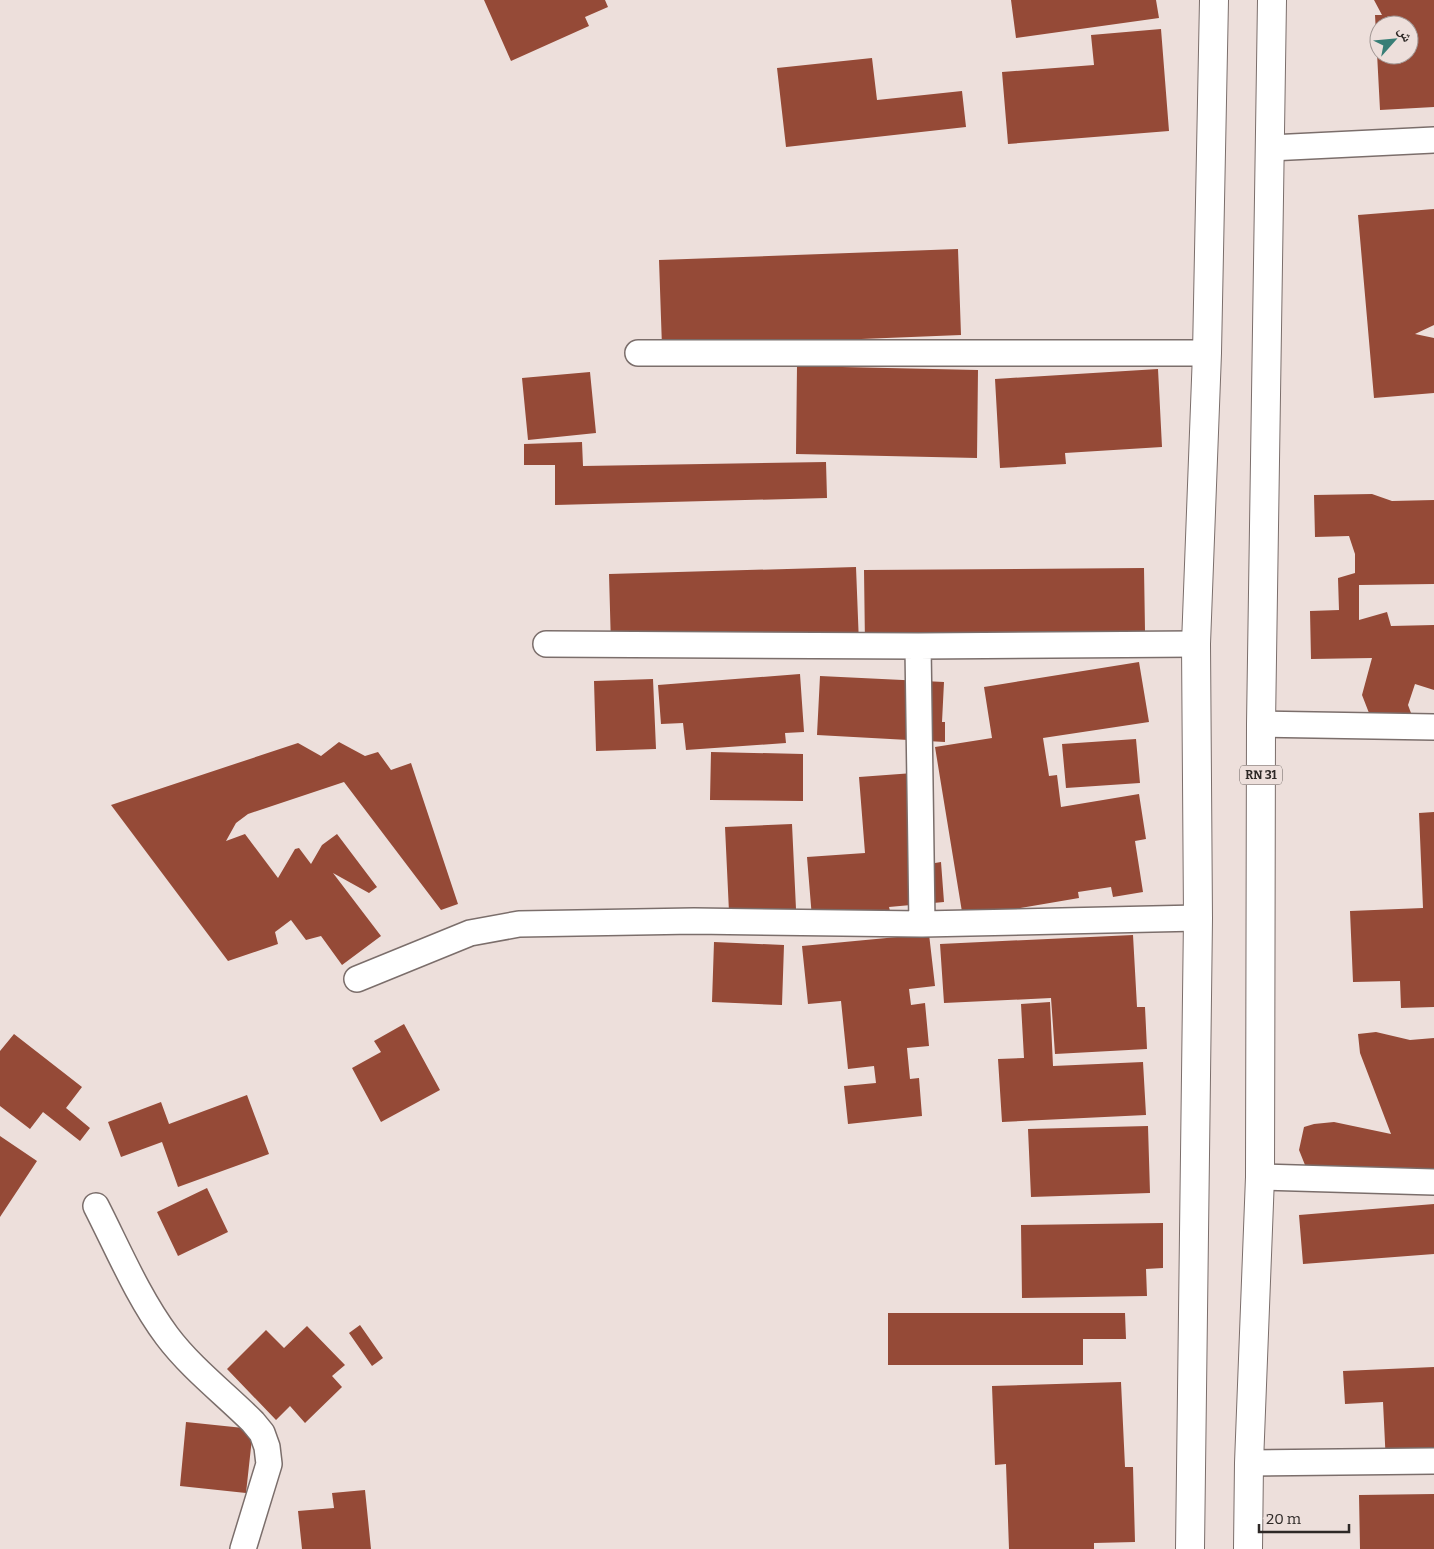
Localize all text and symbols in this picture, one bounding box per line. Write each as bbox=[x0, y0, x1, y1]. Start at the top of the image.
north arrow bbox=[1369, 15, 1419, 65]
text: ش bbox=[1394, 24, 1416, 45]
road number: RN 31 bbox=[1240, 766, 1282, 784]
scale bar bbox=[1259, 1502, 1349, 1534]
text: 20 m bbox=[1266, 1510, 1302, 1528]

